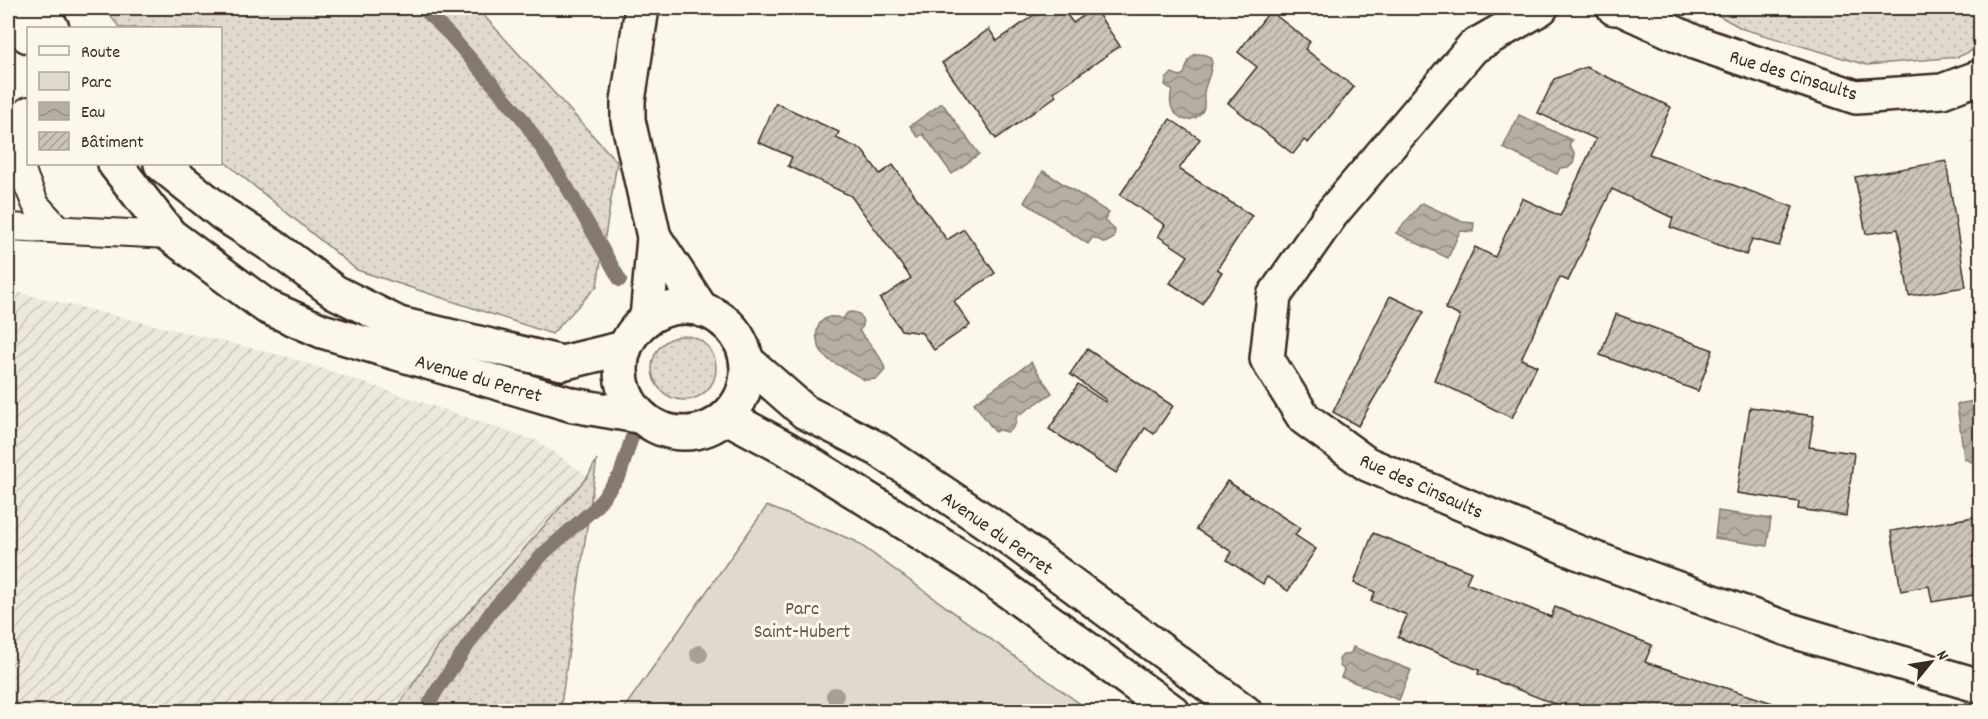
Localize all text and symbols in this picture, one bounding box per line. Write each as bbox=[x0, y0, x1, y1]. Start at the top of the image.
legend bbox=[27, 27, 222, 165]
text: Route bbox=[81, 41, 120, 66]
street label: Rue des Cinsaults bbox=[1726, 44, 1861, 110]
text: Parc bbox=[81, 71, 112, 96]
text: Eau bbox=[81, 101, 105, 126]
text: Bâtiment bbox=[81, 131, 144, 156]
street label: Avenue du Perret bbox=[411, 348, 545, 411]
street label: Rue des Cinsaults bbox=[1354, 448, 1487, 528]
street label: Avenue du Perret bbox=[935, 485, 1058, 583]
park label: Parc Saint-Hubert bbox=[754, 596, 850, 647]
north arrow bbox=[1901, 632, 1961, 692]
text: N bbox=[1930, 647, 1954, 665]

